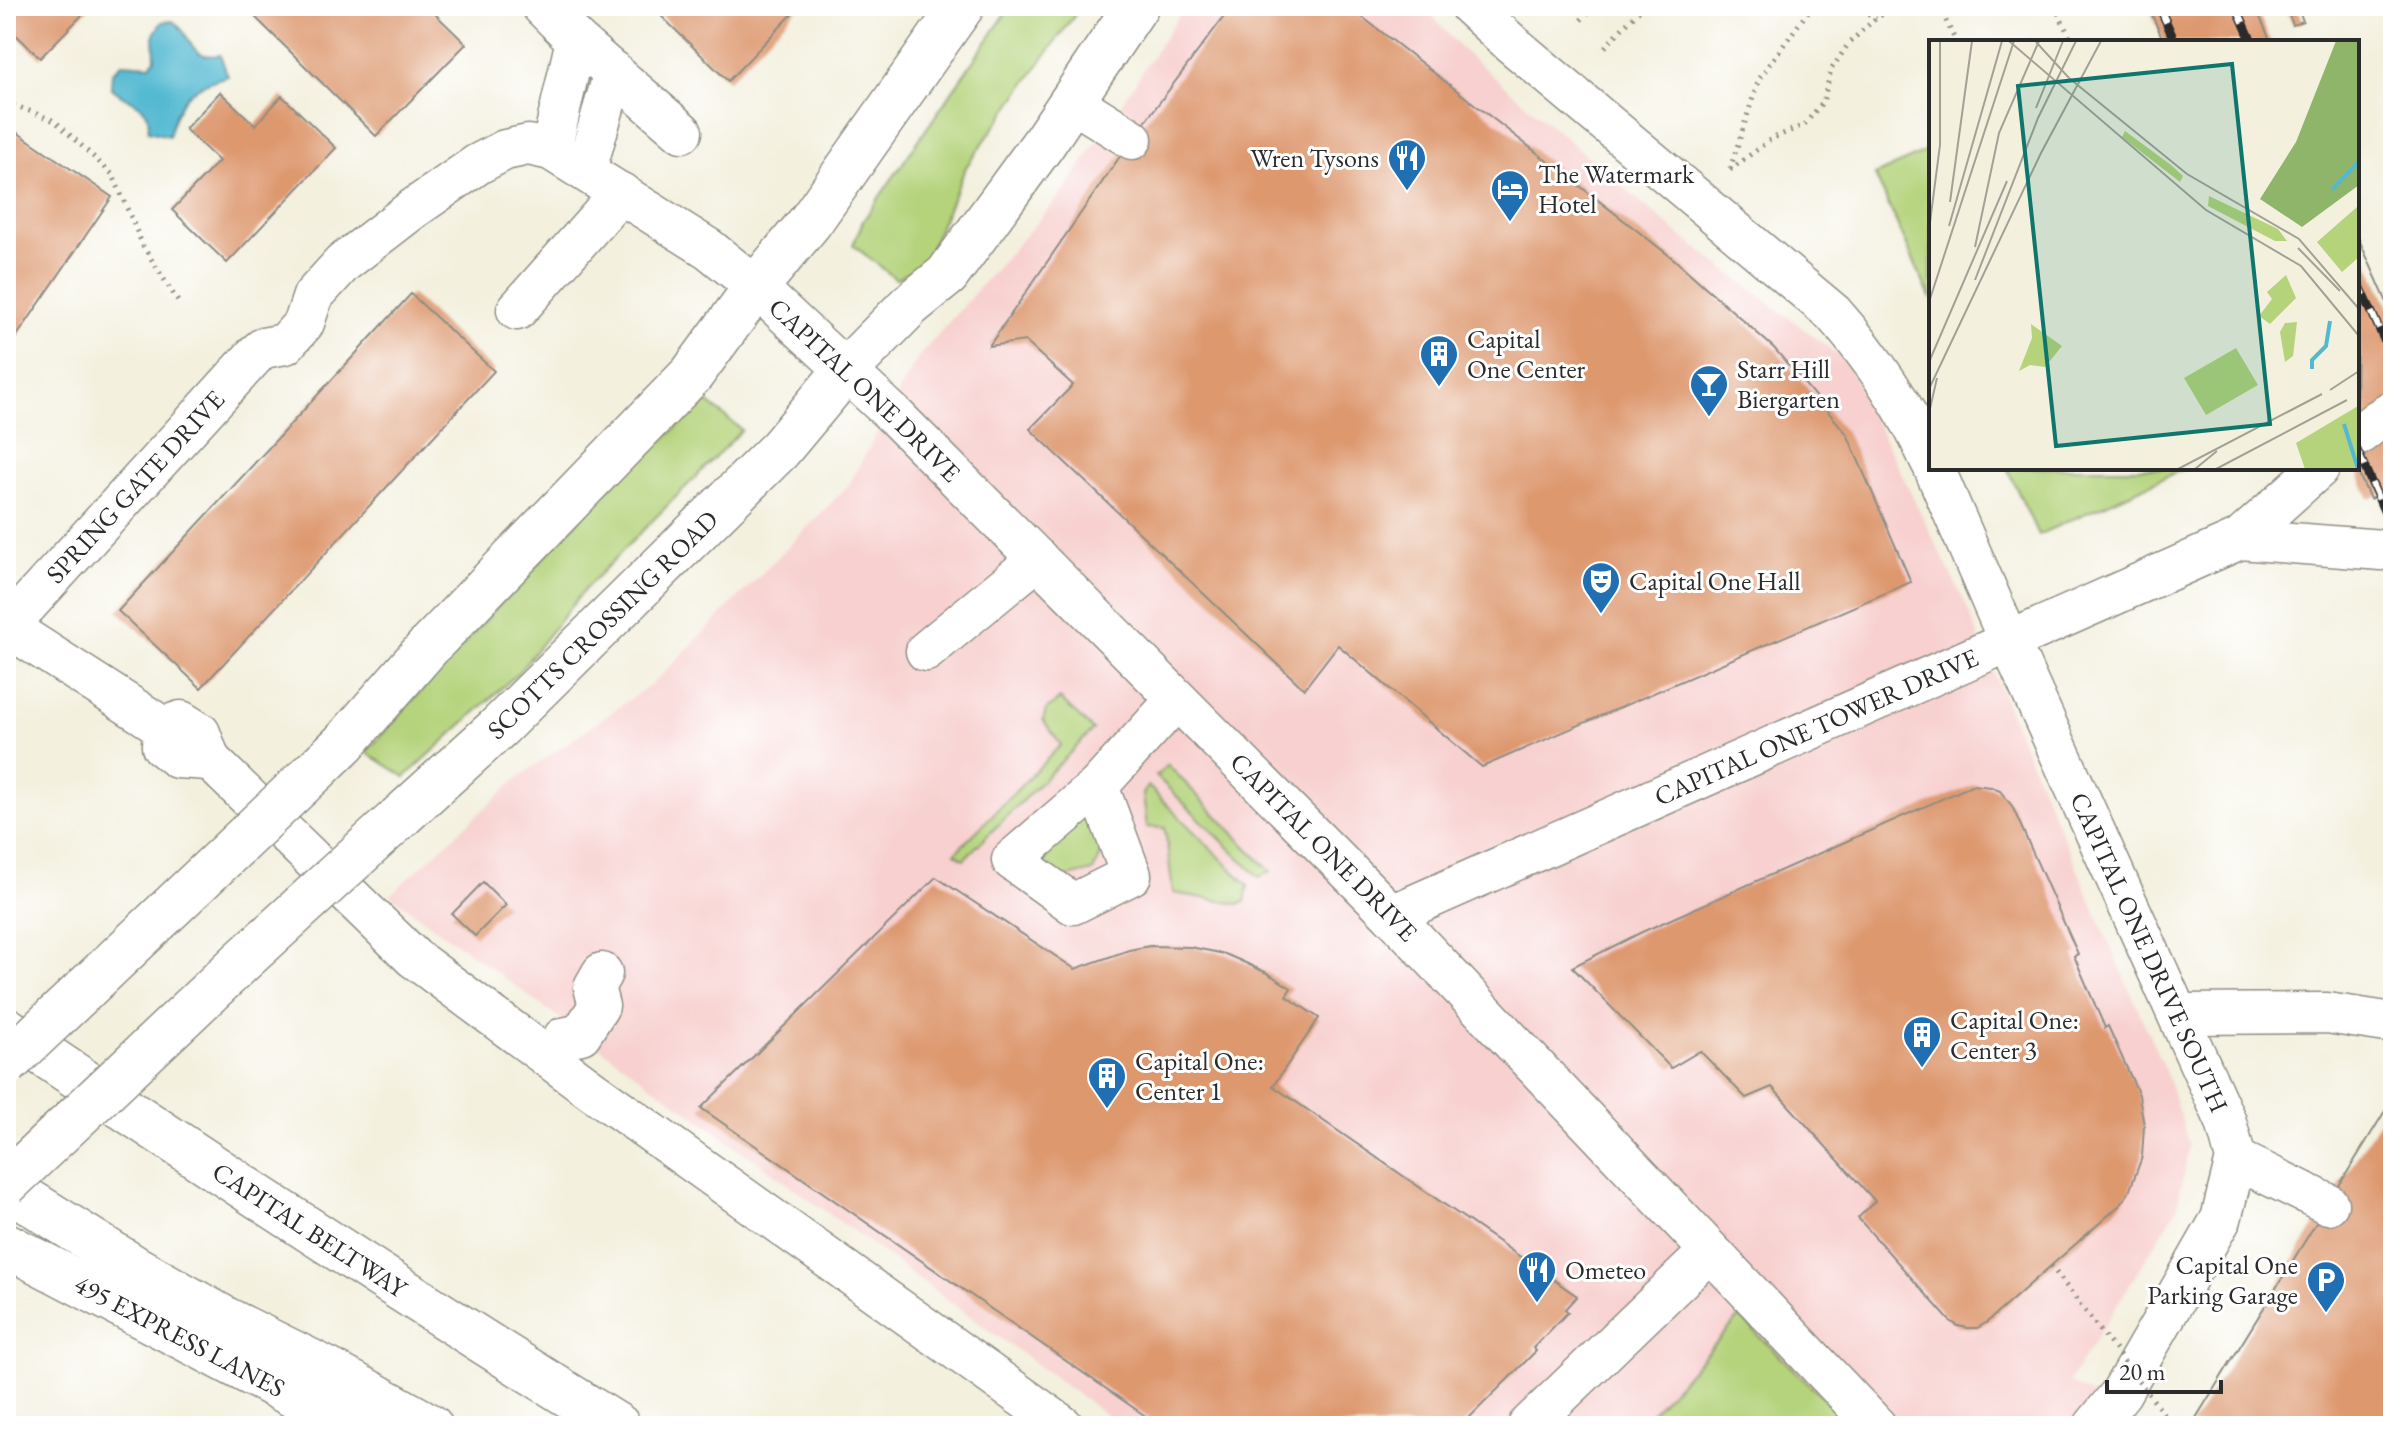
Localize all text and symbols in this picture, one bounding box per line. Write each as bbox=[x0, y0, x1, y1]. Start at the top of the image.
inset map bbox=[1929, 40, 2359, 470]
restaurant icon: Wren Tysons bbox=[1386, 137, 1428, 192]
place label: Wren Tysons bbox=[1250, 141, 1379, 175]
place label: The Watermark Hotel bbox=[1538, 157, 1695, 221]
hotel icon: The Watermark Hotel bbox=[1489, 168, 1531, 223]
street label: CAPITAL ONE DRIVE bbox=[762, 290, 968, 489]
place label: Capital One Center bbox=[1467, 322, 1586, 386]
building icon: Capital One Center bbox=[1418, 333, 1460, 388]
place label: Starr Hill Biergarten bbox=[1737, 352, 1840, 416]
bar icon: Starr Hill Biergarten bbox=[1688, 363, 1730, 418]
street label: SPRING GATE DRIVE bbox=[38, 383, 232, 590]
street label: SCOTTS CROSSING ROAD bbox=[480, 503, 725, 747]
theatre icon: Capital One Hall bbox=[1580, 560, 1622, 615]
place label: Capital One Hall bbox=[1629, 564, 1801, 598]
street label: CAPITAL ONE TOWER DRIVE bbox=[1649, 640, 1984, 814]
street label: CAPITAL ONE DRIVE bbox=[1223, 745, 1425, 949]
street label: CAPITAL ONE DRIVE SOUTH bbox=[2062, 787, 2236, 1118]
place label: Capital One: Center 3 bbox=[1950, 1003, 2079, 1067]
building icon: Capital One: Center 3 bbox=[1901, 1014, 1943, 1069]
place label: Capital One: Center 1 bbox=[1135, 1044, 1264, 1108]
building icon: Capital One: Center 1 bbox=[1086, 1055, 1128, 1110]
street label: CAPITAL BELTWAY bbox=[206, 1154, 415, 1307]
place label: Capital One Parking Garage bbox=[2147, 1248, 2298, 1312]
restaurant icon: Ometeo bbox=[1516, 1249, 1558, 1304]
place label: Ometeo bbox=[1565, 1253, 1646, 1287]
parking icon: Capital One Parking Garage bbox=[2305, 1259, 2347, 1314]
street label: 495 EXPRESS LANES bbox=[68, 1267, 291, 1405]
scale bar bbox=[2107, 1344, 2221, 1394]
text: 20 m bbox=[2119, 1356, 2166, 1387]

